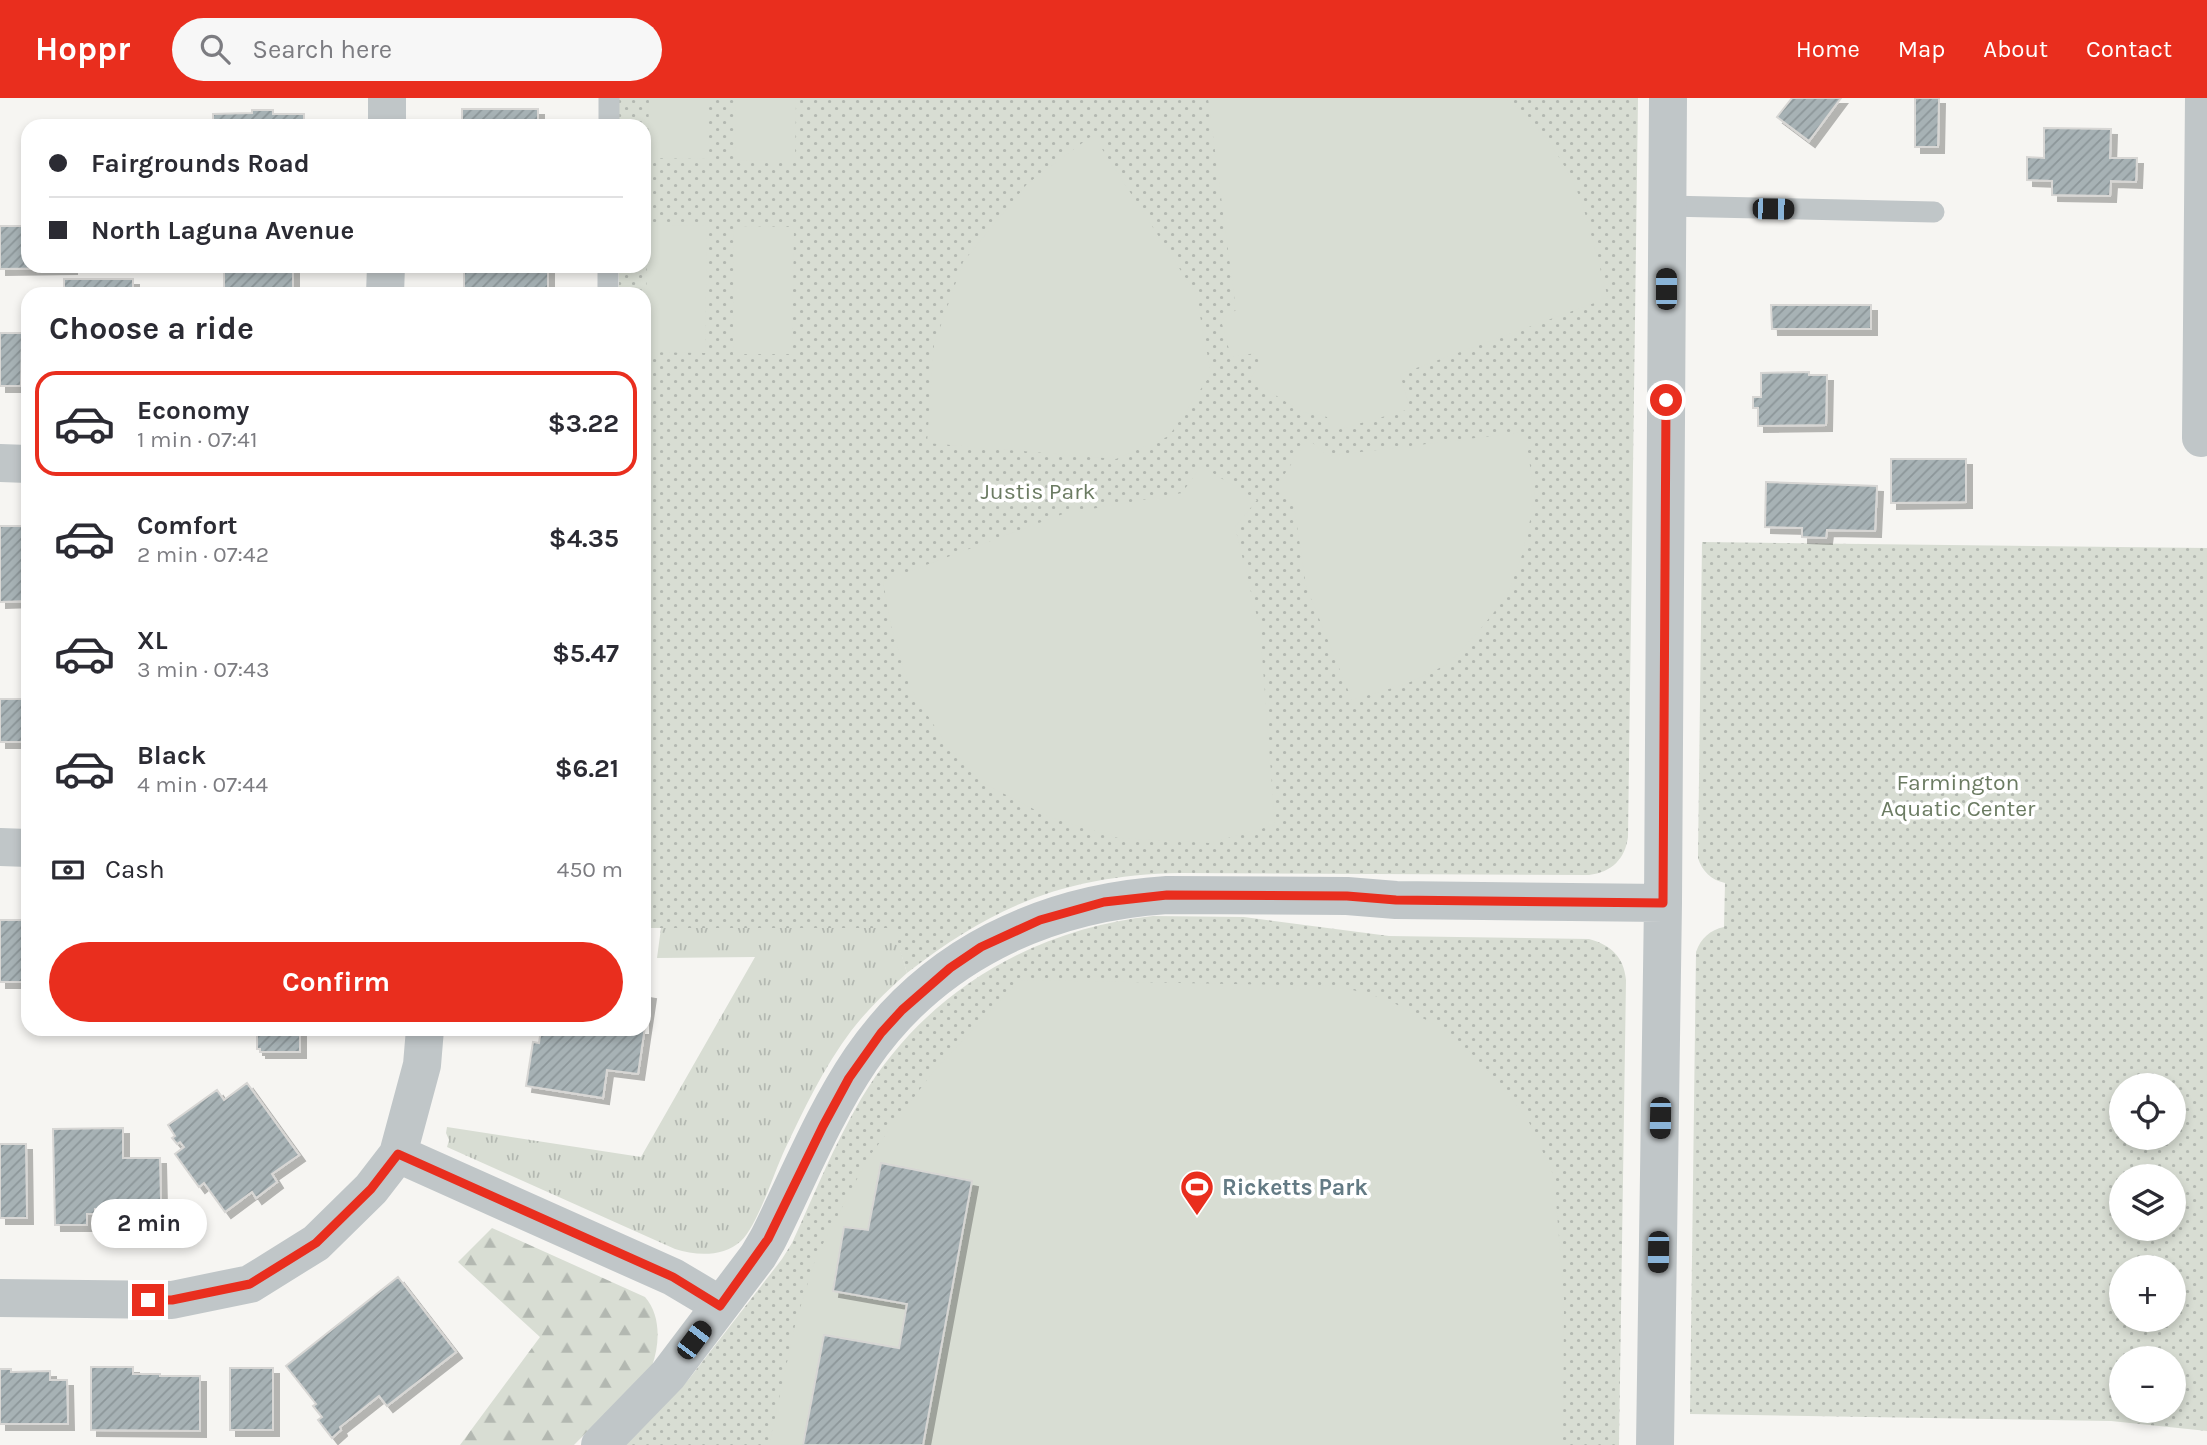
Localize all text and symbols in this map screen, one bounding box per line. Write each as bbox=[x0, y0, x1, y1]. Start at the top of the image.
search box bbox=[172, 18, 662, 81]
text: Hoppr bbox=[35, 30, 130, 68]
icon: search bbox=[196, 30, 234, 68]
text: Search here bbox=[252, 34, 392, 65]
text: Home bbox=[1796, 35, 1860, 63]
text: Map bbox=[1898, 35, 1945, 63]
text: About bbox=[1983, 35, 2048, 63]
text: Contact bbox=[2086, 35, 2172, 63]
text: Fairgrounds Road bbox=[91, 148, 310, 179]
car bbox=[1752, 198, 1795, 220]
text: North Laguna Avenue bbox=[91, 215, 354, 246]
car bbox=[1656, 268, 1677, 310]
text: Choose a ride bbox=[49, 310, 254, 347]
route start bbox=[1650, 384, 1682, 416]
icon: car bbox=[53, 392, 116, 455]
text: Economy bbox=[137, 395, 249, 426]
text: $3.22 bbox=[548, 408, 619, 439]
text: 1 min · 07:41 bbox=[137, 426, 258, 453]
park label: Justis Park bbox=[980, 478, 1096, 505]
icon: car bbox=[53, 507, 116, 570]
text: Comfort bbox=[137, 510, 238, 541]
text: $4.35 bbox=[549, 523, 619, 554]
text: 2 min · 07:42 bbox=[137, 541, 269, 568]
icon: car bbox=[53, 622, 116, 685]
text: XL bbox=[137, 625, 168, 656]
text: $5.47 bbox=[552, 638, 619, 669]
text: 3 min · 07:43 bbox=[137, 656, 270, 683]
icon: car bbox=[53, 737, 116, 800]
text: Black bbox=[137, 740, 206, 771]
text: $6.21 bbox=[555, 753, 619, 784]
park label: Farmington Aquatic Center bbox=[1881, 769, 2036, 822]
text: 4 min · 07:44 bbox=[137, 771, 268, 798]
icon: cash bbox=[49, 851, 87, 889]
text: Cash bbox=[105, 854, 165, 885]
text: 450 m bbox=[557, 856, 623, 883]
button: Confirm bbox=[49, 942, 623, 1022]
map controls bbox=[2109, 1073, 2186, 1423]
button: locate bbox=[2109, 1073, 2186, 1150]
car bbox=[1650, 1097, 1671, 1139]
button: layers bbox=[2109, 1164, 2186, 1241]
sports icon: Ricketts Park bbox=[1178, 1168, 1216, 1217]
place label: Ricketts Park bbox=[1222, 1174, 1368, 1201]
callout: 2 min bbox=[90, 1198, 206, 1248]
text: 2 min bbox=[117, 1210, 181, 1237]
car bbox=[1648, 1231, 1669, 1273]
button: + bbox=[2109, 1255, 2186, 1332]
route end bbox=[132, 1284, 164, 1316]
car bbox=[673, 1317, 716, 1363]
button: − bbox=[2109, 1346, 2186, 1423]

